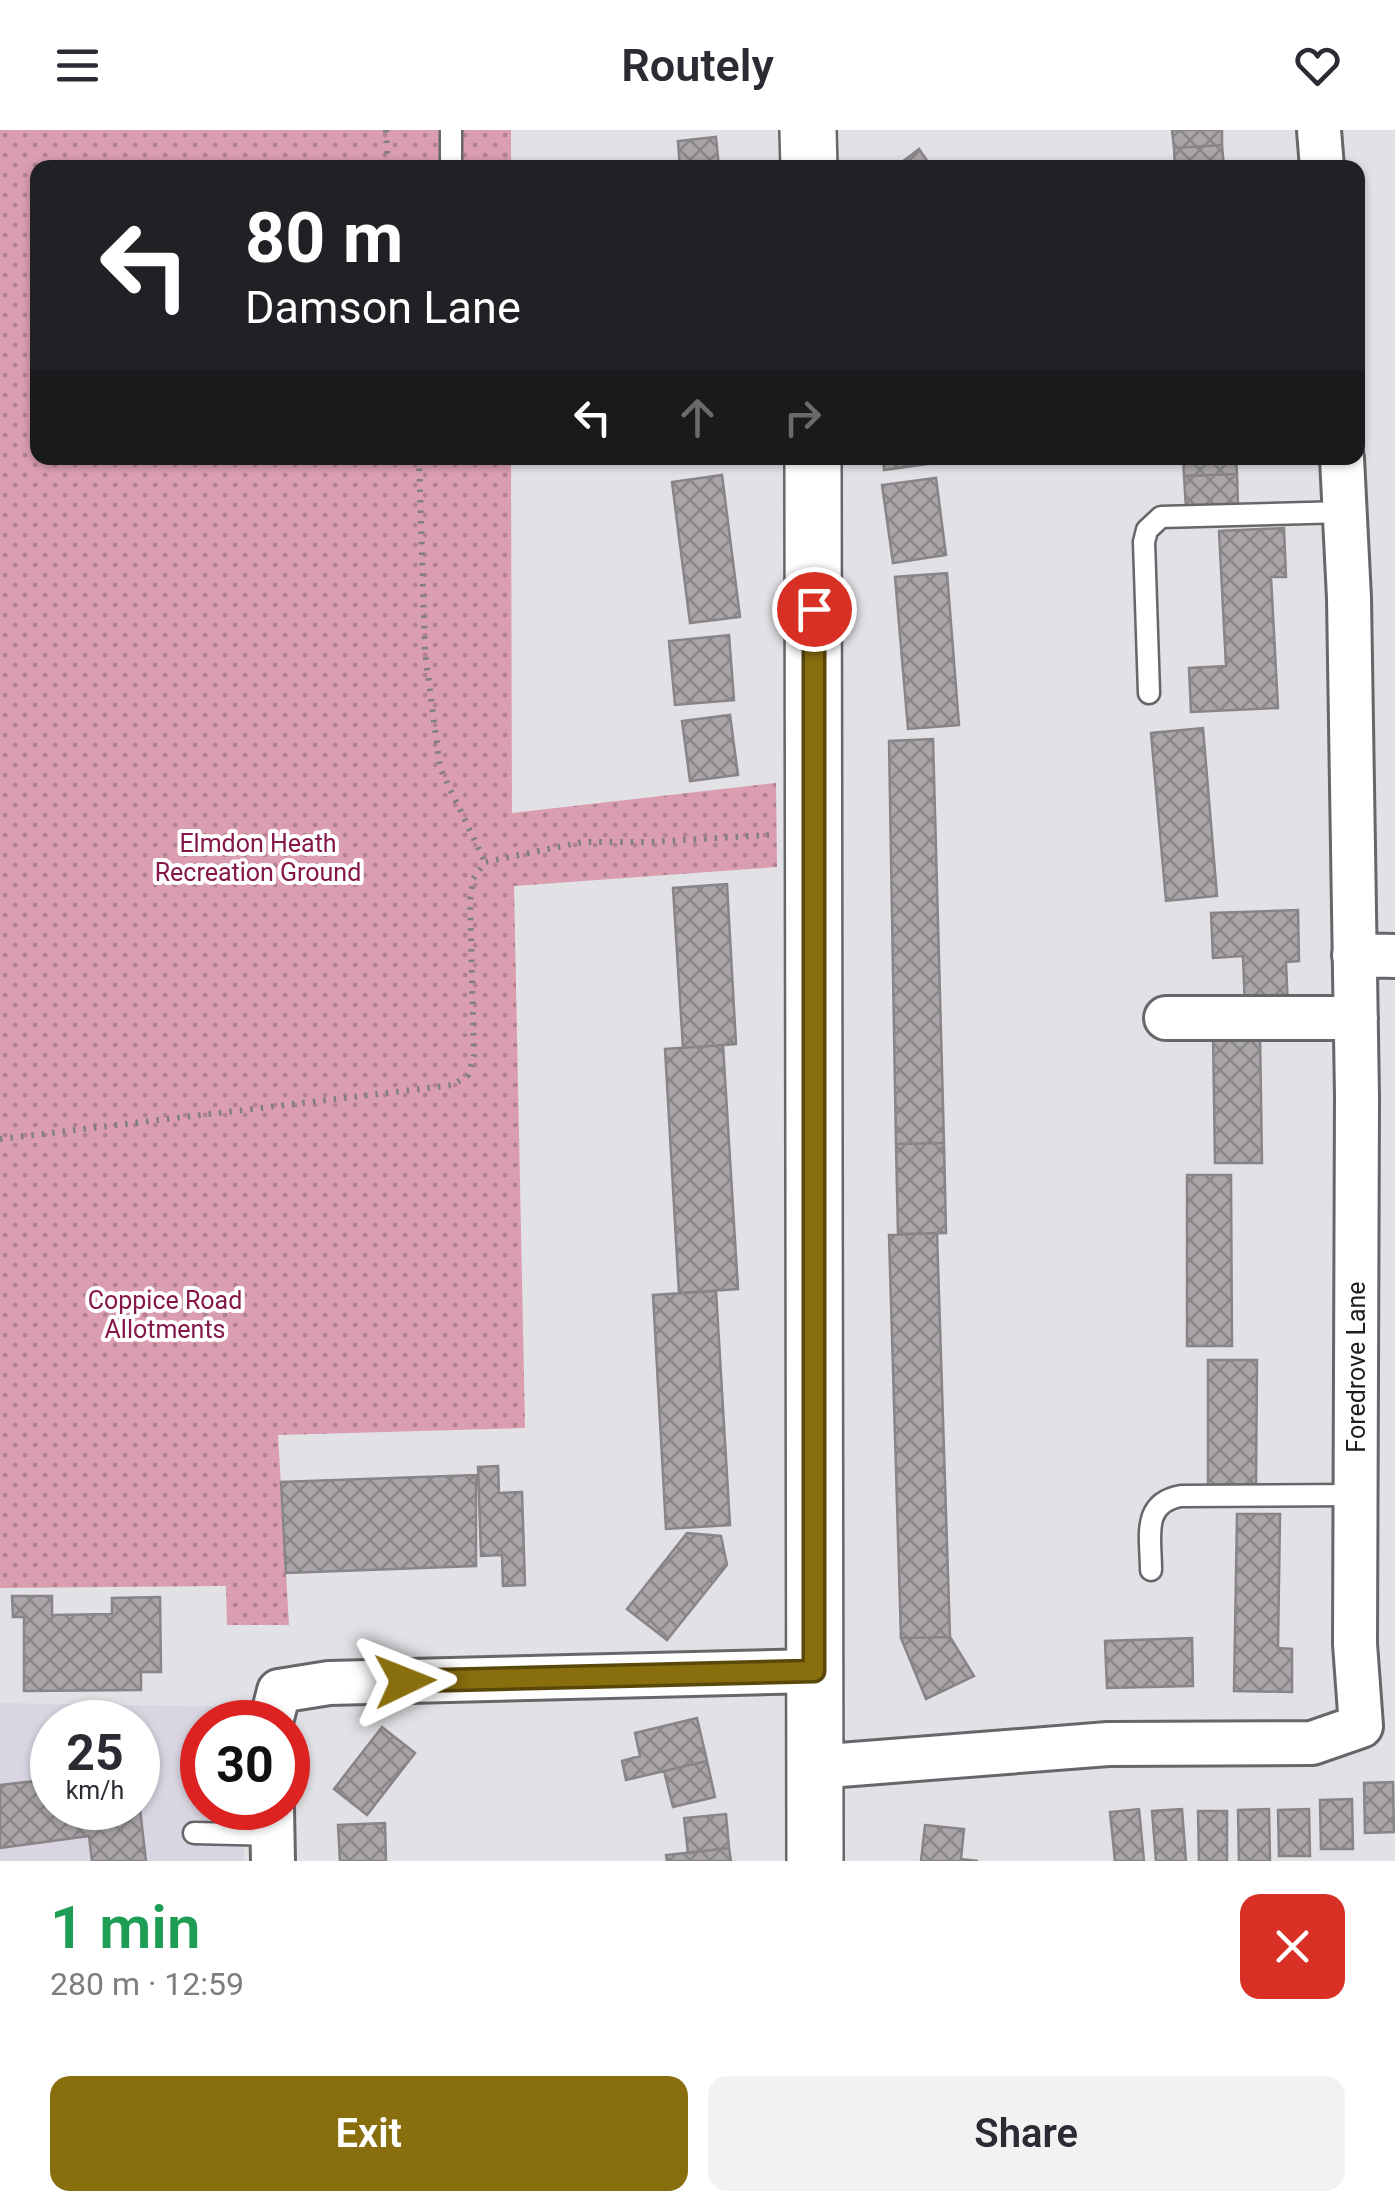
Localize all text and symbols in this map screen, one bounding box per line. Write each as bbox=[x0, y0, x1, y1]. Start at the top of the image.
icon: menu bbox=[50, 38, 105, 93]
icon: heart bbox=[1290, 38, 1345, 93]
text: Routely bbox=[621, 39, 774, 92]
text: 80 m bbox=[245, 197, 403, 279]
icon: left bbox=[80, 200, 210, 330]
text: Damson Lane bbox=[245, 281, 521, 334]
icon: left bbox=[565, 390, 620, 445]
icon: ahead bbox=[670, 390, 725, 445]
icon: right bbox=[775, 390, 830, 445]
pin bbox=[772, 567, 857, 652]
icon: arrive bbox=[787, 582, 842, 637]
park label: Elmdon Heath Recreation Ground bbox=[155, 829, 361, 887]
street label: Foredrove Lane bbox=[1342, 1281, 1371, 1453]
park label: Coppice Road Allotments bbox=[88, 1286, 242, 1344]
position arrow bbox=[353, 1629, 457, 1733]
speed limit sign: 30 bbox=[180, 1700, 310, 1830]
text: 25 bbox=[66, 1724, 124, 1782]
text: km/h bbox=[66, 1776, 124, 1805]
text: 1 min bbox=[50, 1892, 200, 1963]
button: close bbox=[1240, 1894, 1345, 1999]
text: 280 m · 12:59 bbox=[50, 1965, 244, 2003]
button: Exit bbox=[50, 2076, 688, 2191]
button: Share bbox=[708, 2076, 1345, 2191]

